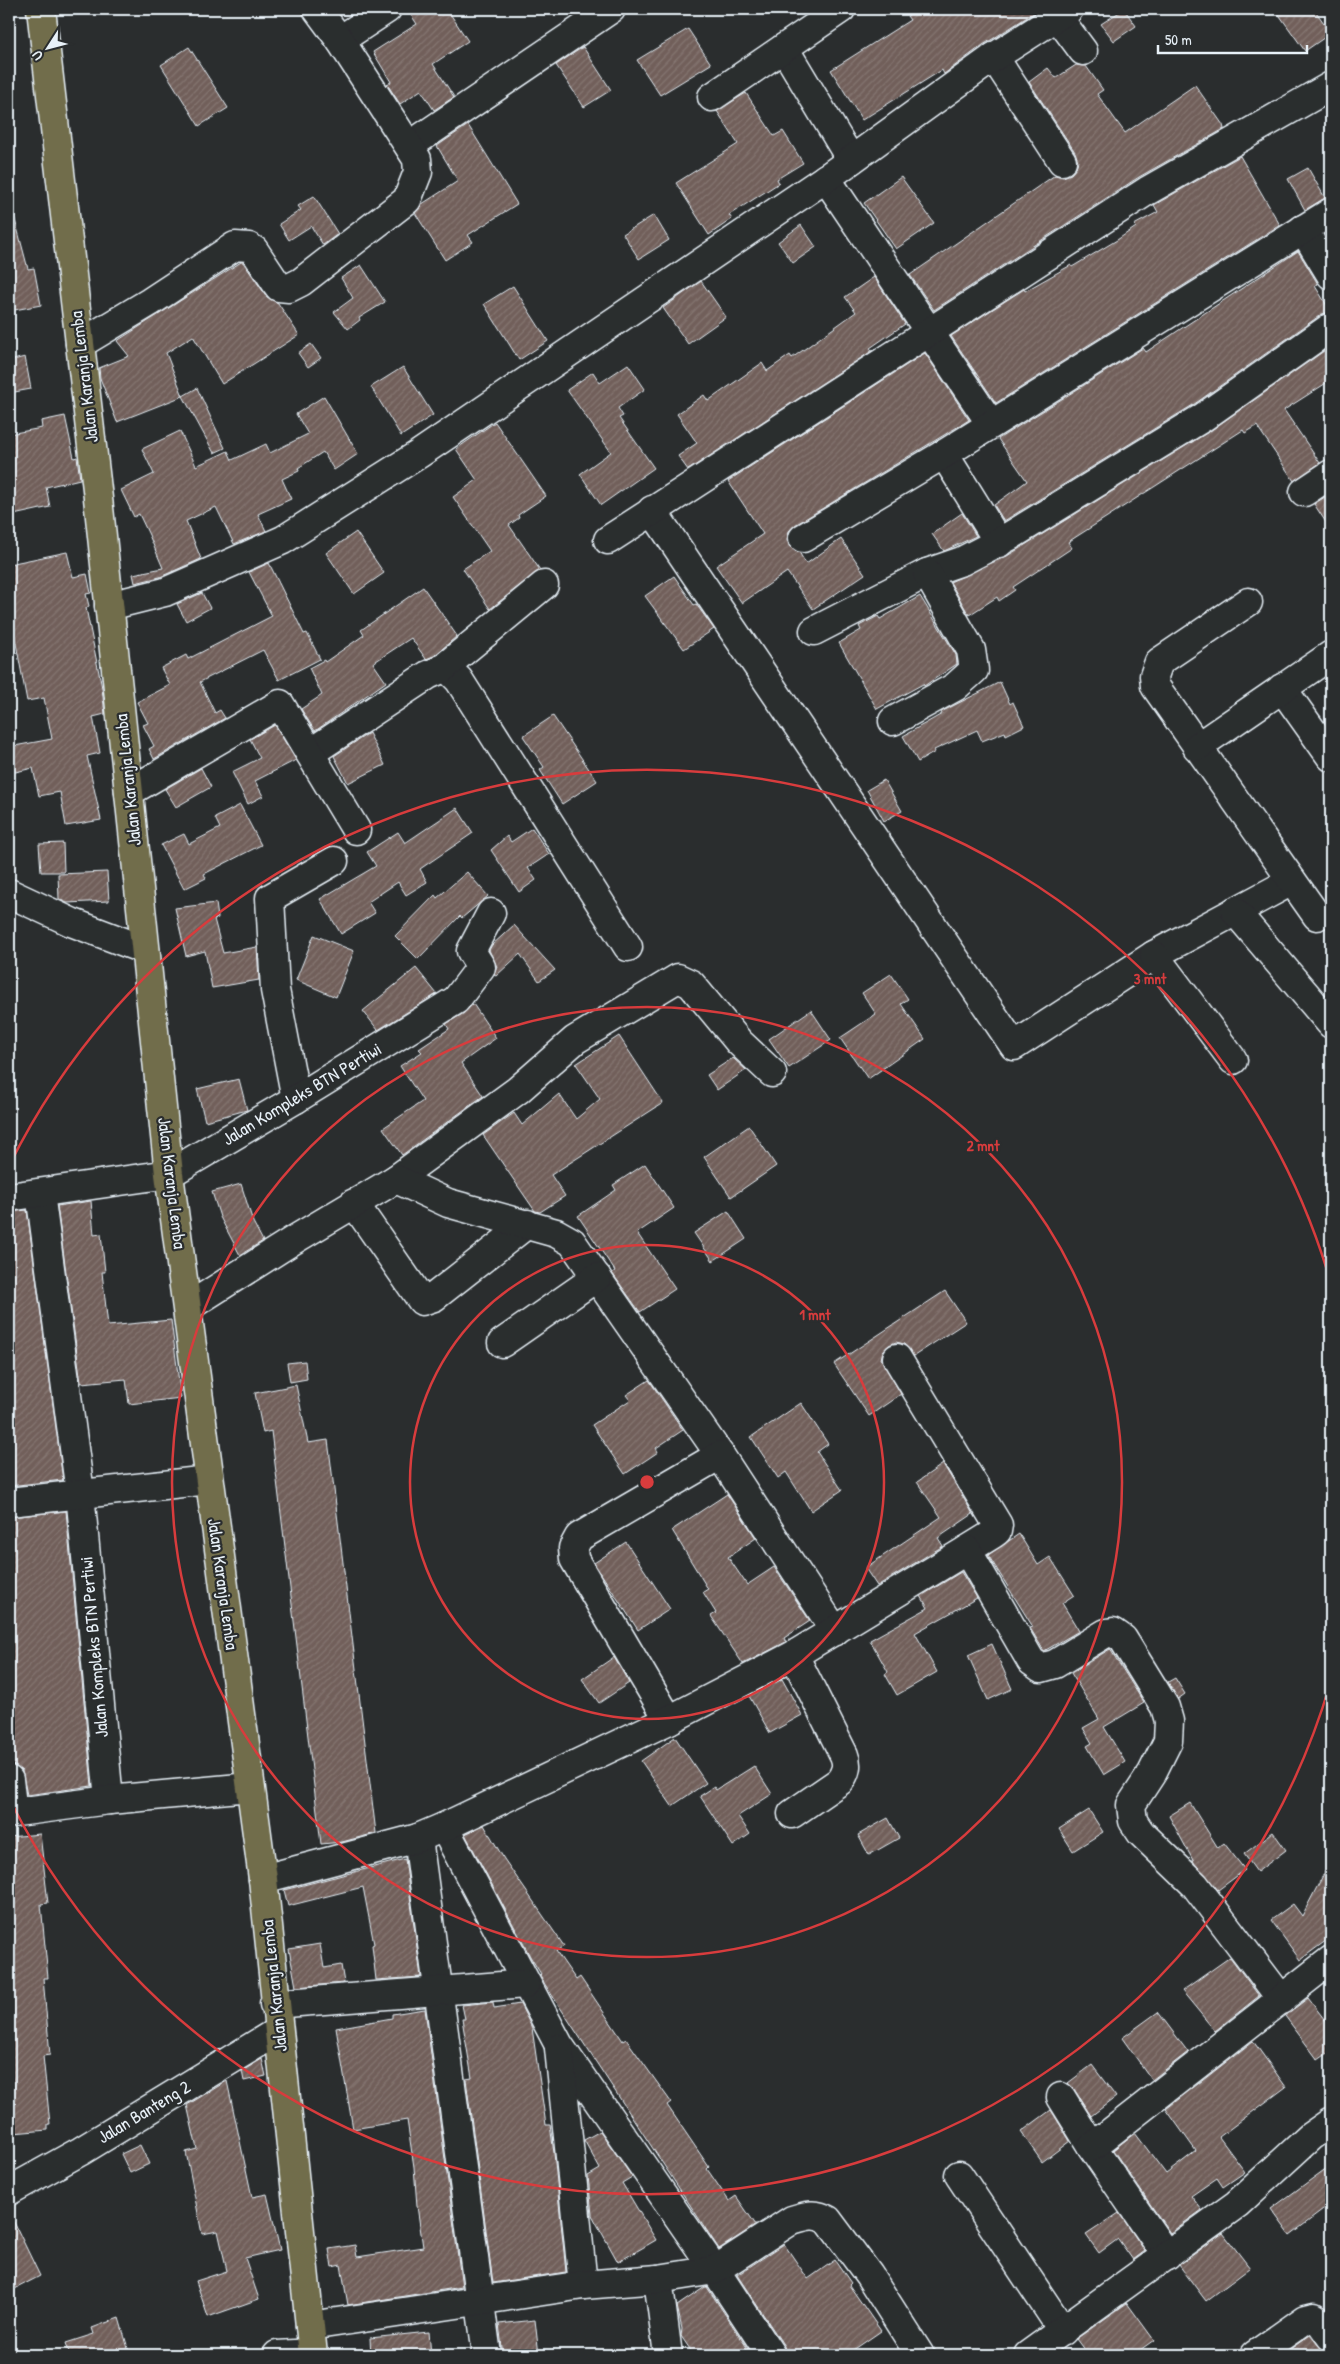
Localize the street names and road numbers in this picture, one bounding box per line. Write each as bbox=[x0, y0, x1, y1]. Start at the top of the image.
street label: Jalan Karanja Lemba bbox=[63, 310, 104, 444]
street label: Jalan Karanja Lemba bbox=[108, 713, 147, 847]
street label: Jalan Kompleks BTN Pertiwi bbox=[217, 1036, 386, 1151]
street label: Jalan Karanja Lemba bbox=[152, 1116, 193, 1250]
street label: Jalan Karanja Lemba bbox=[202, 1517, 245, 1651]
street label: Jalan Kompleks BTN Pertiwi bbox=[73, 1556, 114, 1739]
street label: Jalan Karanja Lemba bbox=[254, 1919, 293, 2053]
street label: Jalan Banteng 2 bbox=[93, 2074, 195, 2149]

